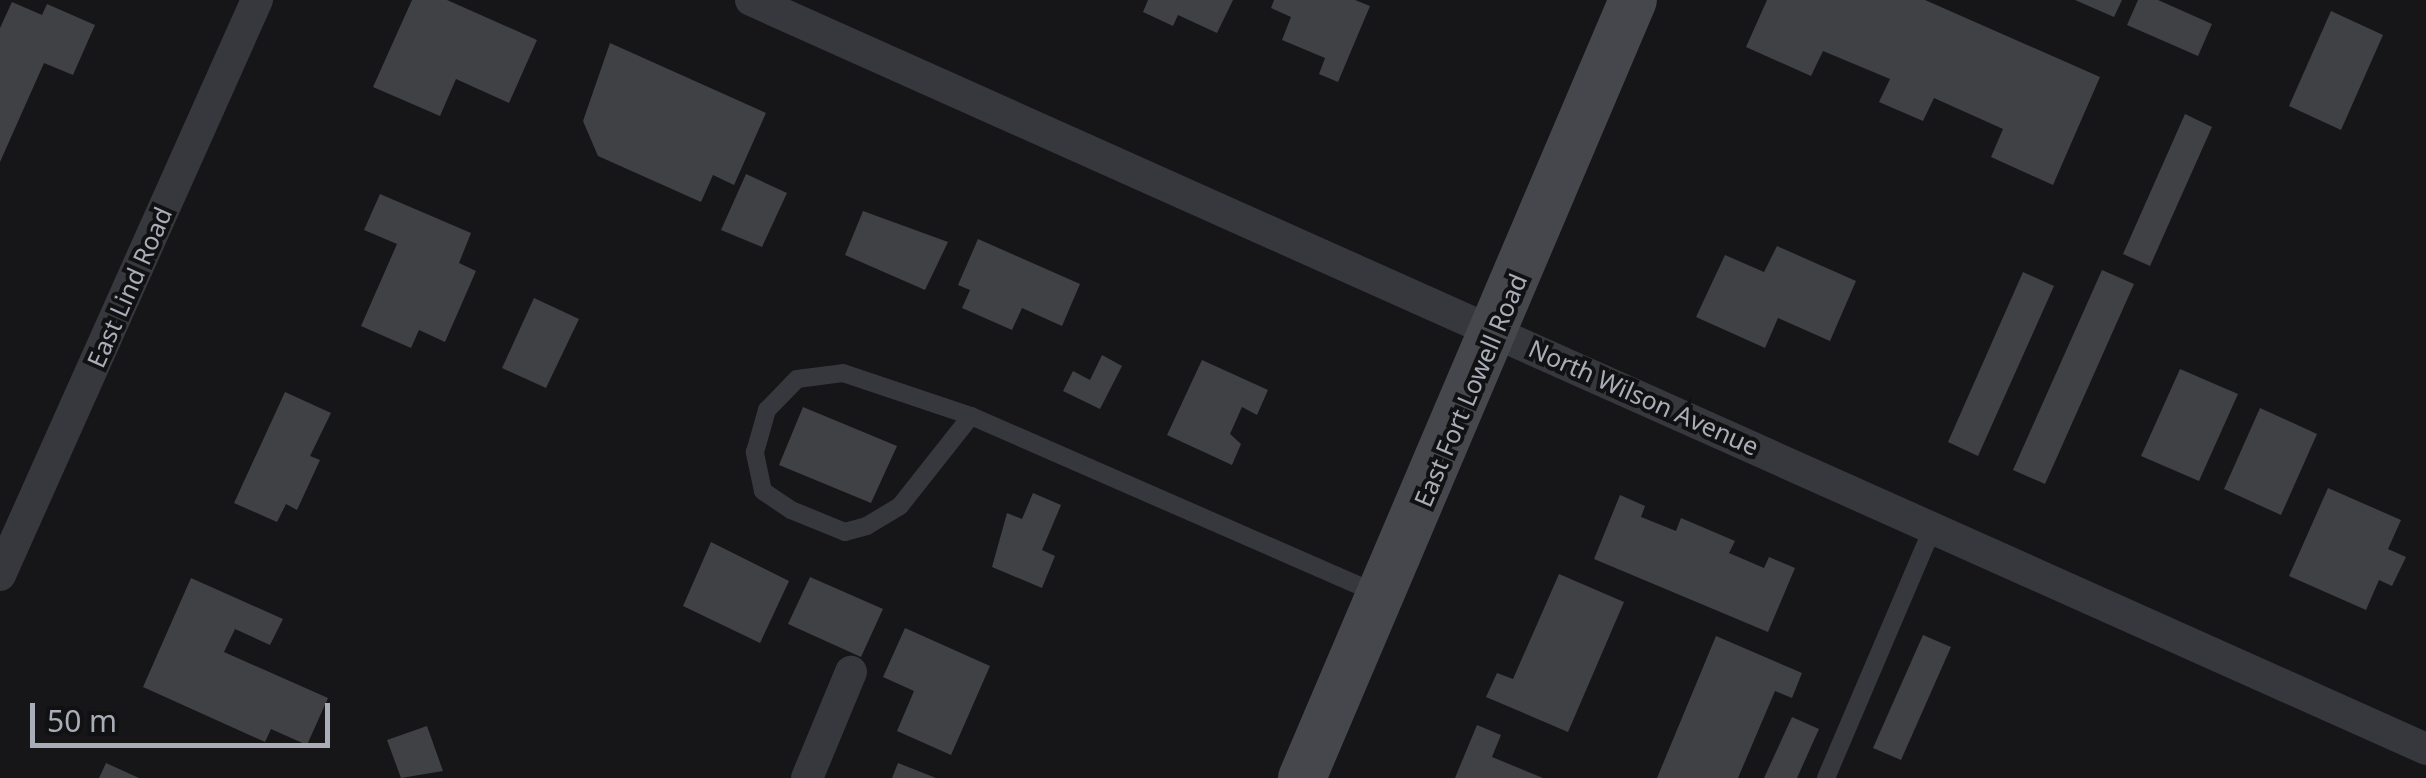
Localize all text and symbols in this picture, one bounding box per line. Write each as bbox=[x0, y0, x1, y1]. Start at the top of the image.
street label: East Lind Road bbox=[80, 202, 178, 372]
street label: East Fort Lowell Road bbox=[1407, 269, 1533, 511]
street label: North Wilson Avenue bbox=[1524, 333, 1764, 461]
scale bar bbox=[35, 683, 335, 745]
text: 50 m bbox=[47, 700, 117, 741]

